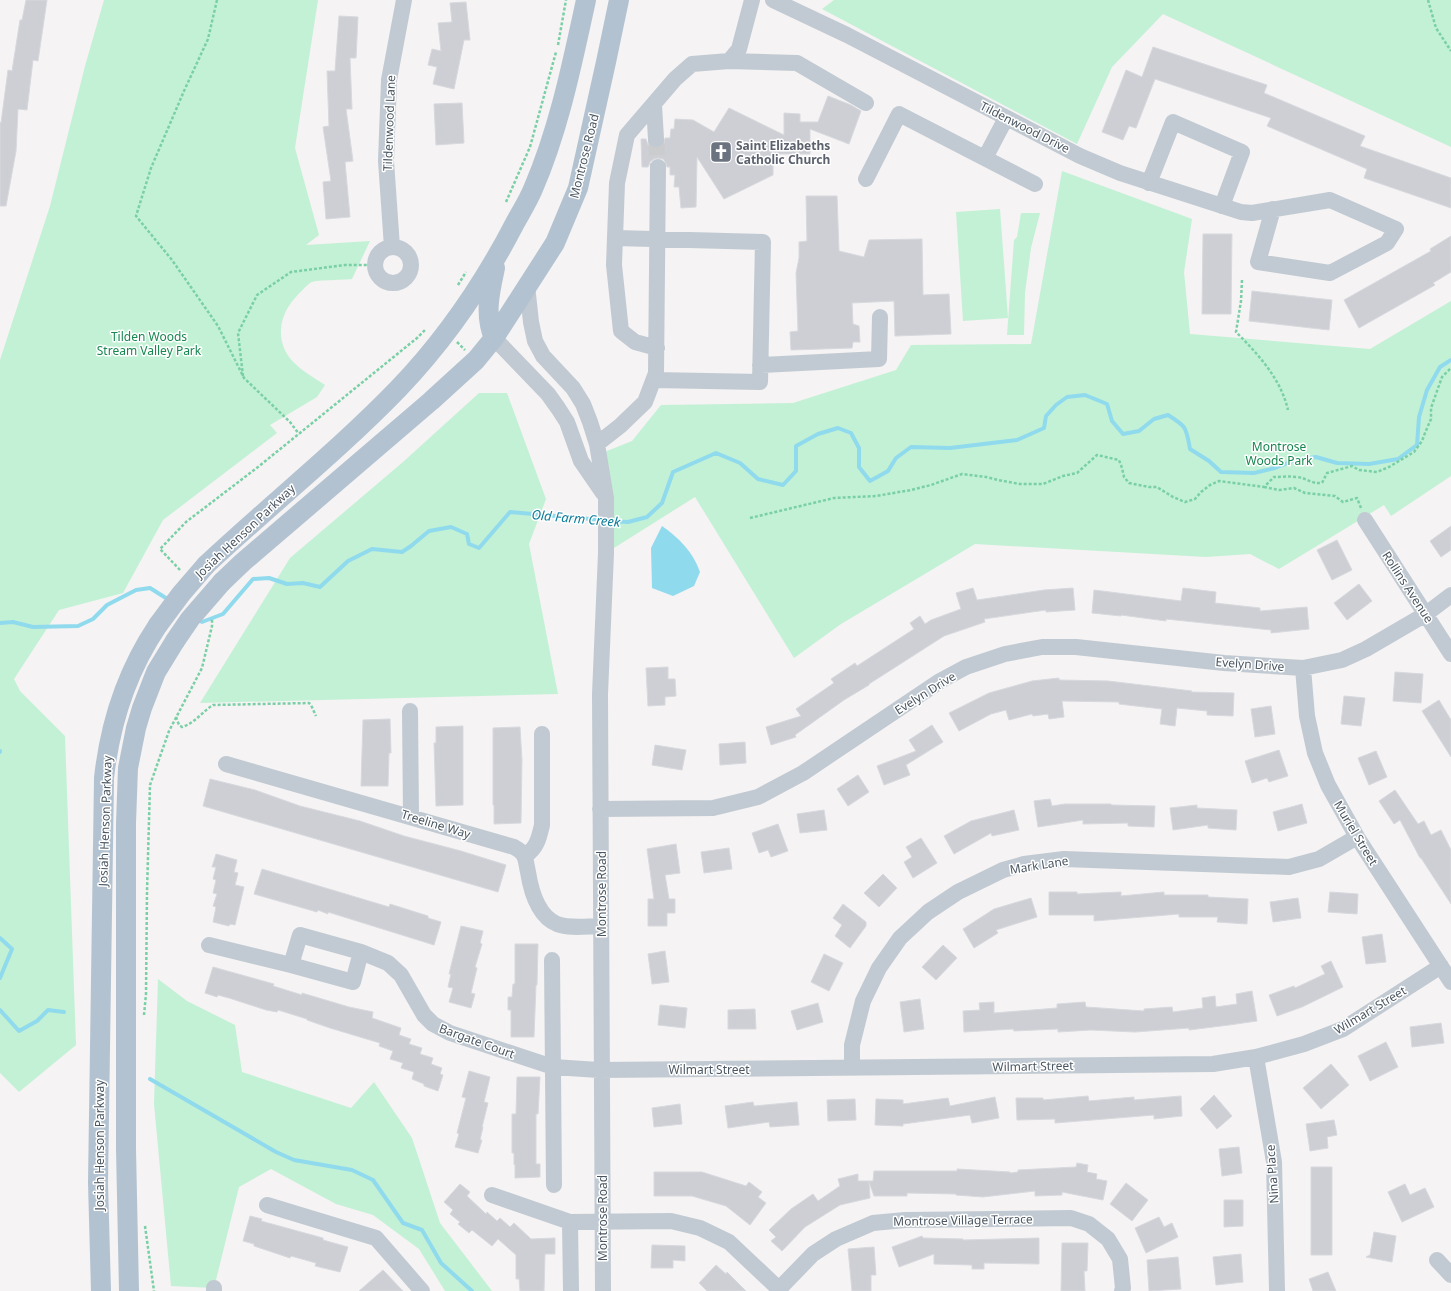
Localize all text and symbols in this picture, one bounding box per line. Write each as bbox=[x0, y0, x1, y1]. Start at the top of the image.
street label: Tildenwood Lane bbox=[379, 74, 399, 171]
street label: Tildenwood Drive bbox=[977, 97, 1073, 157]
street label: Montrose Road bbox=[565, 112, 603, 200]
place label: Saint Elizabeths Catholic Church bbox=[736, 137, 830, 168]
church icon: Saint Elizabeths Catholic Church bbox=[708, 139, 734, 165]
park label: Tilden Woods Stream Valley Park bbox=[97, 328, 202, 359]
park label: Montrose Woods Park bbox=[1245, 438, 1313, 469]
street label: Josiah Henson Parkway bbox=[191, 480, 299, 583]
water label: Old Farm Creek bbox=[531, 505, 622, 531]
street label: Rollins Avenue bbox=[1378, 548, 1438, 626]
street label: Evelyn Drive bbox=[1215, 653, 1285, 675]
street label: Evelyn Drive bbox=[891, 667, 959, 718]
street label: Josiah Henson Parkway bbox=[94, 754, 116, 888]
street label: Muriel Street bbox=[1330, 797, 1382, 869]
street label: Treeline Way bbox=[399, 805, 474, 843]
street label: Montrose Road bbox=[593, 851, 610, 937]
street label: Mark Lane bbox=[1008, 852, 1070, 878]
street label: Wilmart Street bbox=[1331, 981, 1410, 1038]
street label: Bargate Court bbox=[437, 1019, 518, 1063]
street label: Wilmart Street bbox=[992, 1057, 1074, 1075]
street label: Wilmart Street bbox=[668, 1061, 750, 1078]
street label: Josiah Henson Parkway bbox=[91, 1079, 108, 1211]
street label: Nina Place bbox=[1261, 1144, 1283, 1204]
street label: Montrose Road bbox=[594, 1175, 611, 1261]
street label: Montrose Village Terrace bbox=[893, 1210, 1033, 1230]

